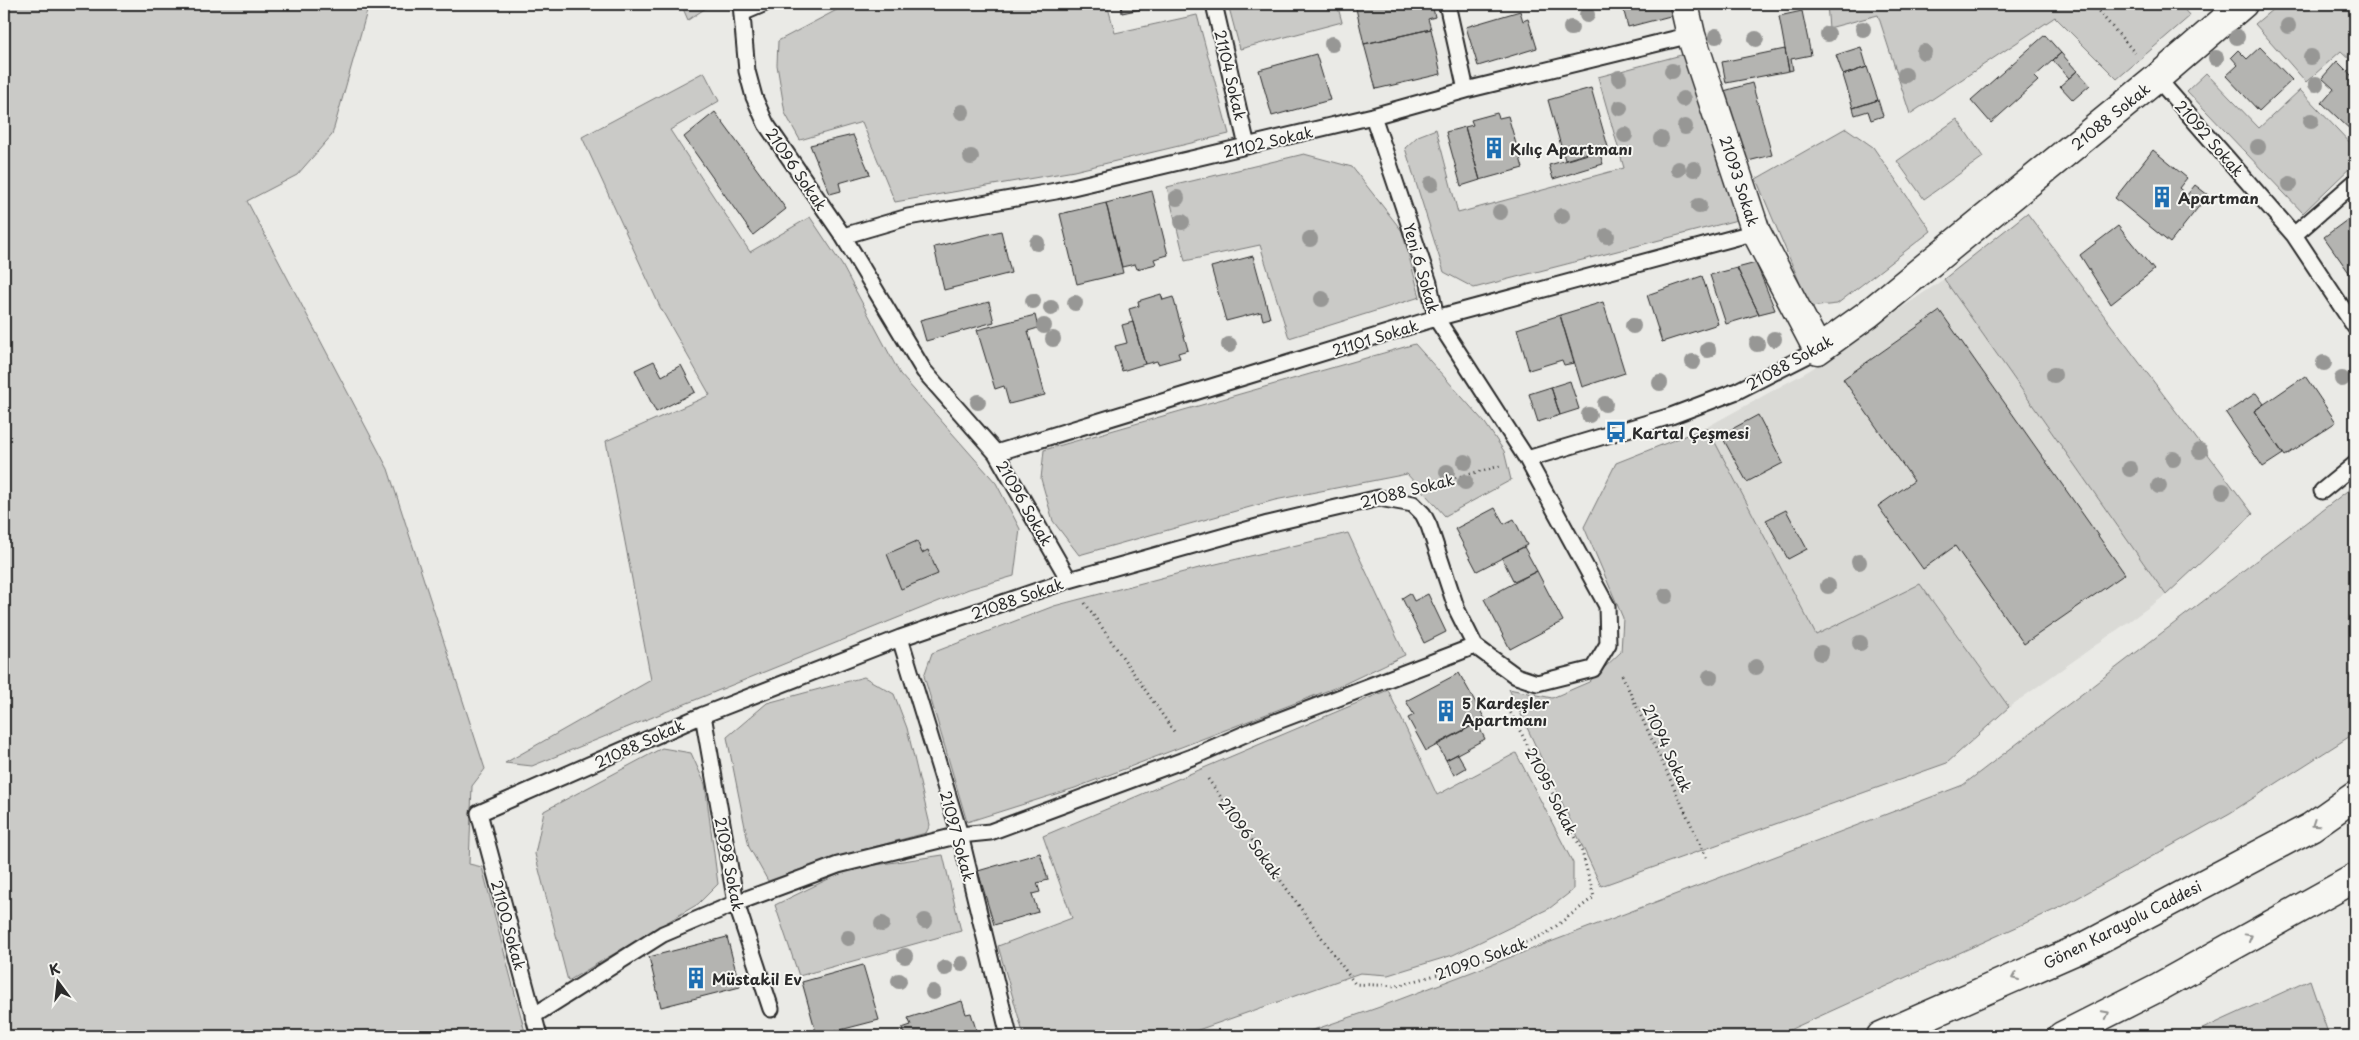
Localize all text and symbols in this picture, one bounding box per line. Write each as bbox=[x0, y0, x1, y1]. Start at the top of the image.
street label: 21104 Sokak bbox=[1209, 28, 1253, 123]
street label: 21088 Sokak bbox=[2065, 77, 2155, 155]
street label: 21092 Sokak bbox=[2170, 95, 2250, 182]
street label: 21102 Sokak bbox=[1221, 119, 1316, 162]
street label: 21096 Sokak bbox=[761, 123, 833, 215]
street label: 21093 Sokak bbox=[1715, 133, 1766, 230]
building icon: Kılıç Apartmanı bbox=[1481, 135, 1507, 161]
place label: Kılıç Apartmanı bbox=[1510, 137, 1632, 160]
building icon: Apartman bbox=[2149, 184, 2175, 210]
place label: Apartman bbox=[2178, 186, 2259, 209]
street label: Yeni 6 Sokak bbox=[1398, 220, 1446, 316]
street label: 21101 Sokak bbox=[1329, 313, 1421, 361]
street label: 21088 Sokak bbox=[1741, 328, 1837, 395]
bus stop icon: Kartal Çeşmesi bbox=[1603, 419, 1629, 445]
place label: Kartal Çeşmesi bbox=[1632, 421, 1749, 444]
street label: 21096 Sokak bbox=[991, 456, 1059, 550]
street label: 21088 Sokak bbox=[1357, 467, 1457, 513]
street label: 21088 Sokak bbox=[968, 571, 1067, 625]
place label: 5 Kardeşler Apartmanı bbox=[1462, 691, 1550, 731]
building icon: 5 Kardeşler Apartmanı bbox=[1433, 698, 1459, 724]
street label: 21094 Sokak bbox=[1638, 700, 1699, 796]
street label: 21088 Sokak bbox=[590, 713, 688, 773]
street label: 21095 Sokak bbox=[1520, 743, 1584, 839]
street label: 21097 Sokak bbox=[935, 788, 981, 884]
street label: 21096 Sokak bbox=[1214, 793, 1289, 884]
street label: 21098 Sokak bbox=[710, 815, 750, 913]
one-way arrow bbox=[2311, 818, 2321, 827]
street label: Gönen Karayolu Caddesi bbox=[2039, 874, 2205, 974]
street label: 21100 Sokak bbox=[486, 877, 532, 973]
street label: 21090 Sokak bbox=[1432, 931, 1530, 985]
one-way arrow bbox=[2243, 934, 2252, 944]
text: K bbox=[47, 957, 62, 980]
north arrow bbox=[32, 958, 82, 1008]
building icon: Müstakil Ev bbox=[683, 965, 709, 991]
place label: Müstakil Ev bbox=[712, 967, 802, 990]
one-way arrow bbox=[2011, 971, 2020, 981]
one-way arrow bbox=[2100, 1010, 2109, 1020]

